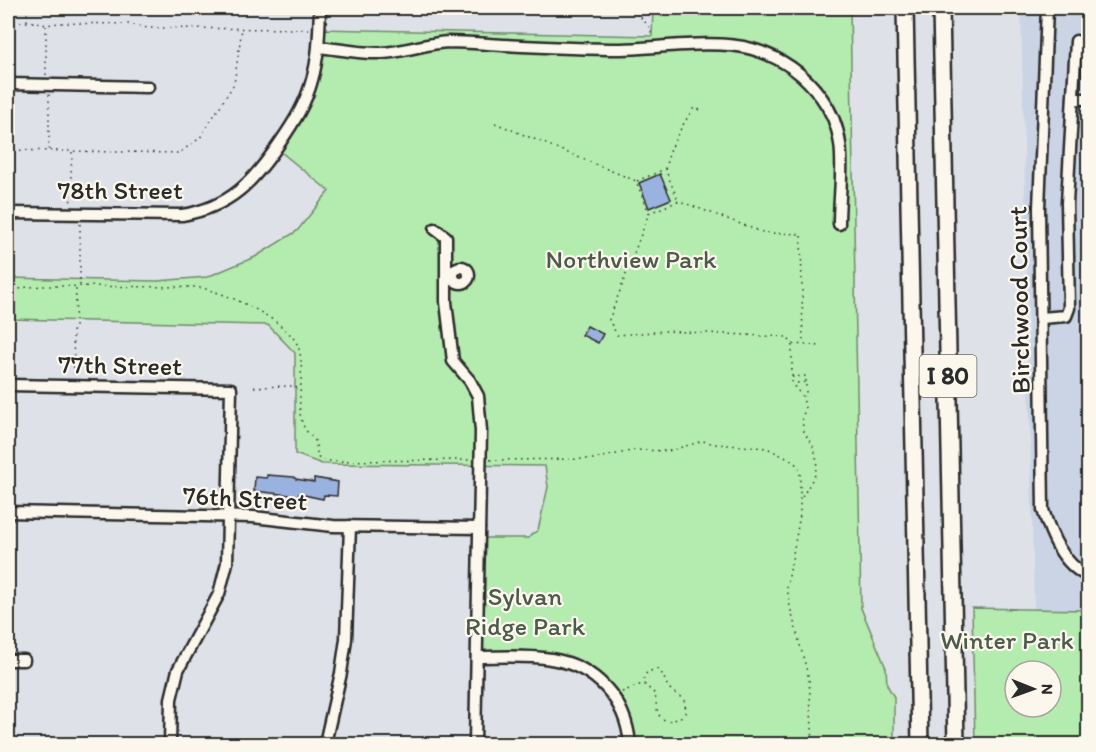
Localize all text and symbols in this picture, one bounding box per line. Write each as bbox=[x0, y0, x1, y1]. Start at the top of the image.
street label: 78th Street bbox=[57, 174, 183, 206]
street label: Birchwood Court bbox=[1001, 206, 1037, 394]
park label: Northview Park bbox=[546, 243, 717, 275]
street label: 77th Street bbox=[58, 348, 182, 382]
road number: I 80 bbox=[920, 355, 976, 397]
street label: 76th Street bbox=[182, 479, 308, 517]
park label: Sylvan Ridge Park bbox=[465, 580, 586, 642]
park label: Winter Park bbox=[940, 624, 1074, 656]
north arrow bbox=[1003, 659, 1063, 719]
text: N bbox=[1038, 684, 1057, 695]

